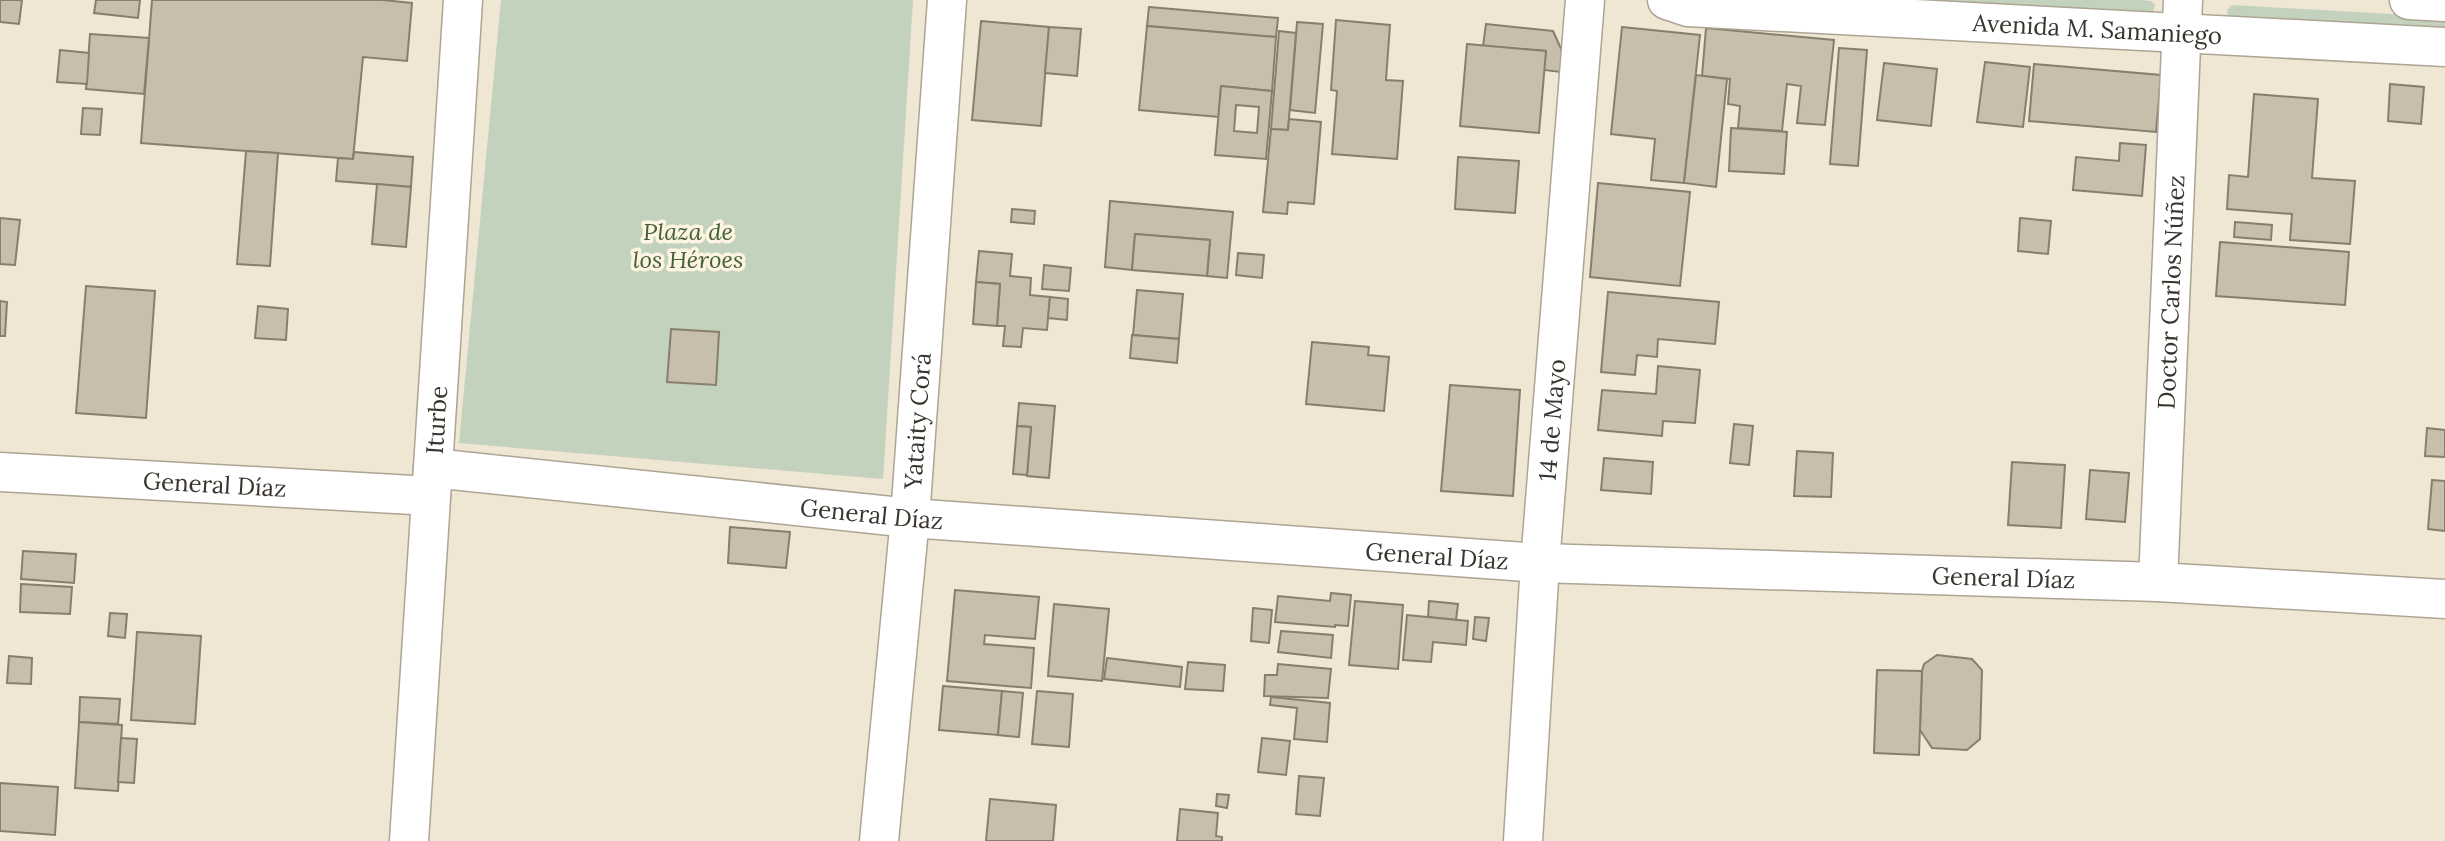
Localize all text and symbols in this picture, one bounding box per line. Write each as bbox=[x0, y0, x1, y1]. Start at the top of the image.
street label: Avenida M. Samaniego bbox=[1971, 7, 2223, 51]
street label: Doctor Carlos Núñez bbox=[2150, 174, 2191, 410]
park label: Plaza de los Héroes bbox=[633, 216, 743, 275]
street label: Yataity Corá bbox=[897, 351, 937, 491]
street label: 14 de Mayo bbox=[1531, 358, 1572, 482]
street label: Iturbe bbox=[418, 385, 454, 455]
street label: General Díaz bbox=[142, 464, 287, 503]
street label: General Díaz bbox=[799, 491, 944, 536]
street label: General Díaz bbox=[1364, 535, 1510, 576]
street label: General Díaz bbox=[1931, 560, 2076, 595]

